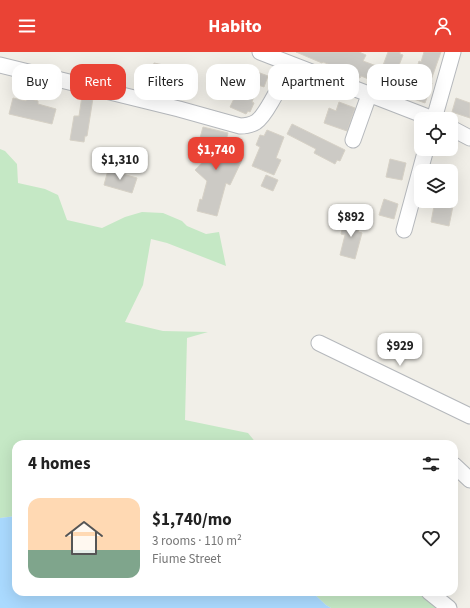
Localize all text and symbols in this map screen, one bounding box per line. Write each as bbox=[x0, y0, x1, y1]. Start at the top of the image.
text: Habito bbox=[208, 14, 262, 39]
icon: menu bbox=[16, 15, 38, 37]
icon: person bbox=[432, 15, 454, 37]
chip: Buy bbox=[12, 64, 62, 100]
chip: Rent bbox=[70, 64, 126, 100]
chip: Filters bbox=[134, 64, 198, 100]
chip: New bbox=[206, 64, 260, 100]
chip: Apartment bbox=[268, 64, 359, 100]
chip: House bbox=[367, 64, 432, 100]
map controls bbox=[414, 112, 458, 208]
button: locate bbox=[414, 112, 458, 156]
pin: $1,740 bbox=[183, 137, 249, 171]
text: $1,740 bbox=[197, 141, 235, 159]
pin: $1,310 bbox=[87, 147, 153, 181]
text: $1,310 bbox=[101, 151, 139, 169]
button: layers bbox=[414, 164, 458, 208]
pin: $892 bbox=[327, 204, 375, 238]
text: $892 bbox=[337, 208, 365, 226]
pin: $929 bbox=[376, 333, 424, 367]
text: $929 bbox=[386, 337, 414, 355]
text: 4 homes bbox=[28, 452, 90, 476]
icon: filters bbox=[420, 453, 442, 475]
text: $1,740/mo bbox=[152, 508, 232, 532]
icon: home bbox=[60, 514, 108, 562]
icon: heart bbox=[420, 527, 442, 549]
text: 3 rooms · 110 m² bbox=[152, 532, 242, 550]
text: Fiume Street bbox=[152, 550, 221, 568]

